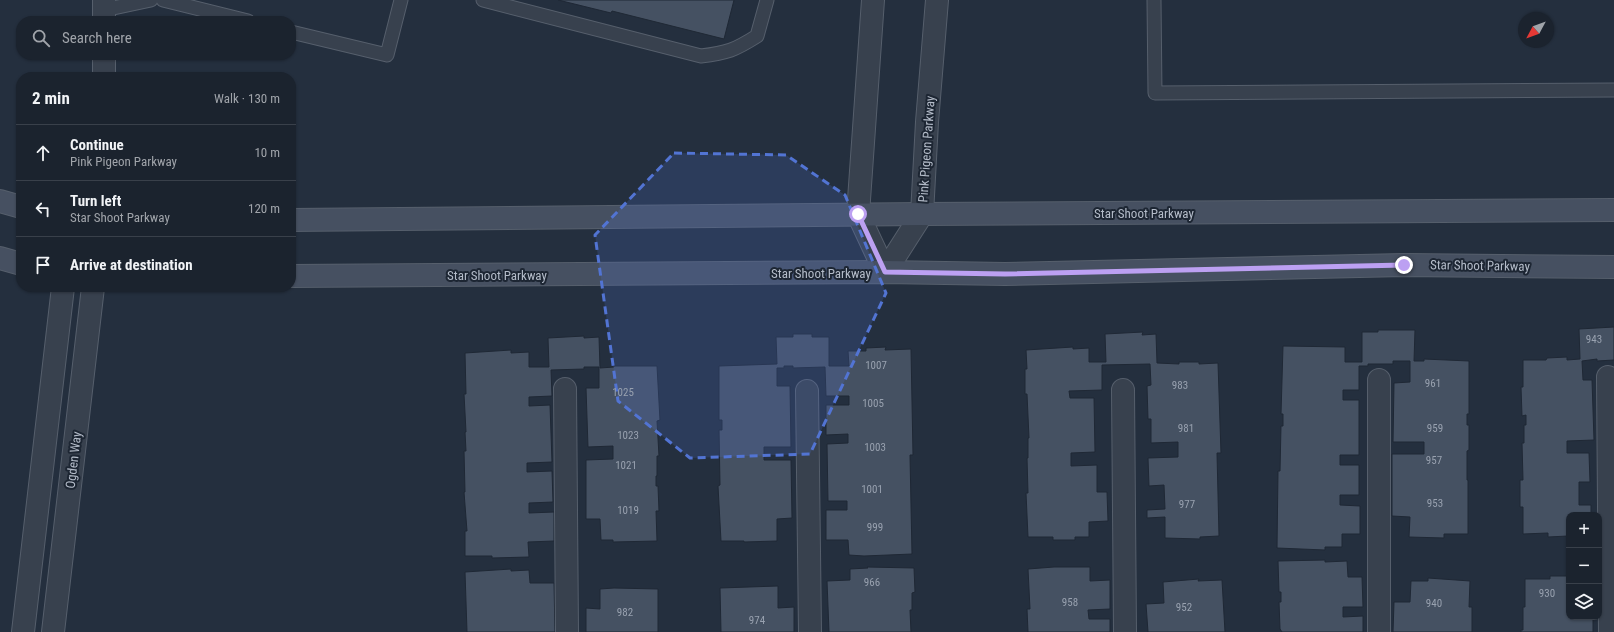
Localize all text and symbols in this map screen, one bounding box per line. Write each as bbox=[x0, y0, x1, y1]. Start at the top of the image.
north arrow bbox=[1518, 12, 1554, 48]
search box bbox=[16, 16, 296, 60]
icon: search bbox=[30, 27, 52, 49]
text: Search here bbox=[62, 29, 132, 47]
text: 2 min bbox=[32, 88, 70, 108]
text: Walk · 130 m bbox=[214, 91, 280, 106]
street label: Pink Pigeon Parkway bbox=[915, 95, 938, 203]
text: Continue bbox=[70, 136, 124, 154]
icon: ahead bbox=[32, 142, 54, 164]
text: 10 m bbox=[254, 145, 280, 160]
text: Pink Pigeon Parkway bbox=[70, 154, 177, 169]
text: Turn left bbox=[70, 192, 121, 210]
icon: left bbox=[32, 198, 54, 220]
text: 120 m bbox=[248, 201, 280, 216]
route start bbox=[849, 205, 867, 223]
street label: Star Shoot Parkway bbox=[1094, 206, 1194, 221]
text: Star Shoot Parkway bbox=[70, 210, 170, 225]
icon: arrive bbox=[32, 254, 54, 276]
text: Arrive at destination bbox=[70, 256, 193, 274]
route end bbox=[1395, 256, 1413, 274]
street label: Star Shoot Parkway bbox=[1430, 257, 1531, 274]
street label: Star Shoot Parkway bbox=[771, 266, 871, 281]
street label: Star Shoot Parkway bbox=[447, 268, 547, 283]
house number: 943 bbox=[1586, 333, 1602, 346]
house number: 1007 bbox=[865, 359, 887, 372]
house number: 961 bbox=[1425, 377, 1441, 390]
house number: 983 bbox=[1172, 379, 1188, 392]
house number: 1025 bbox=[612, 386, 634, 399]
house number: 1005 bbox=[862, 397, 884, 410]
house number: 981 bbox=[1178, 422, 1194, 435]
house number: 959 bbox=[1427, 422, 1443, 435]
house number: 1023 bbox=[617, 429, 639, 442]
street label: Ogden Way bbox=[63, 430, 85, 489]
house number: 1003 bbox=[864, 441, 886, 454]
house number: 957 bbox=[1426, 454, 1442, 467]
house number: 1021 bbox=[615, 459, 637, 472]
house number: 1001 bbox=[861, 483, 883, 496]
house number: 953 bbox=[1427, 497, 1443, 510]
house number: 977 bbox=[1179, 498, 1195, 511]
house number: 1019 bbox=[617, 504, 639, 517]
map controls bbox=[1566, 512, 1602, 620]
button: + bbox=[1566, 512, 1602, 548]
house number: 999 bbox=[867, 521, 883, 534]
button: − bbox=[1566, 548, 1602, 584]
house number: 966 bbox=[864, 576, 880, 589]
button: layers bbox=[1566, 584, 1602, 620]
house number: 930 bbox=[1539, 587, 1555, 600]
house number: 958 bbox=[1062, 596, 1078, 609]
house number: 940 bbox=[1426, 597, 1442, 610]
house number: 952 bbox=[1176, 601, 1192, 614]
house number: 982 bbox=[617, 606, 633, 619]
house number: 974 bbox=[749, 614, 766, 627]

